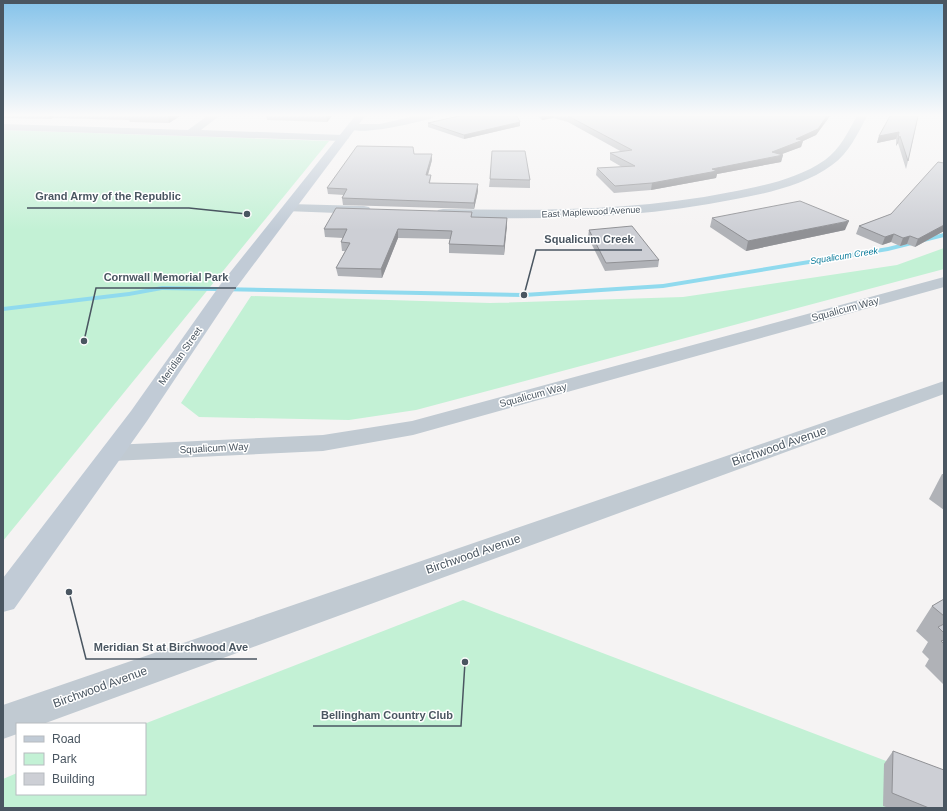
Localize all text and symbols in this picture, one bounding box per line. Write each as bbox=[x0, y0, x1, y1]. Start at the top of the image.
callout: Grand Army of the Republic bbox=[27, 185, 189, 208]
text: Grand Army of the Republic bbox=[35, 190, 181, 202]
street label: East Maplewood Avenue bbox=[541, 204, 641, 220]
callout: Squalicum Creek bbox=[536, 227, 642, 250]
text: Squalicum Creek bbox=[544, 233, 635, 245]
water label: Squalicum Creek bbox=[809, 246, 879, 266]
callout: Cornwall Memorial Park bbox=[96, 265, 236, 288]
text: Cornwall Memorial Park bbox=[104, 271, 229, 283]
street label: Squalicum Way bbox=[810, 295, 880, 323]
street label: Meridian Street bbox=[156, 325, 204, 387]
street label: Squalicum Way bbox=[498, 381, 568, 409]
street label: Birchwood Avenue bbox=[730, 423, 828, 469]
street label: Squalicum Way bbox=[179, 441, 249, 455]
street label: Birchwood Avenue bbox=[424, 531, 522, 577]
callout: Meridian St at Birchwood Ave bbox=[86, 636, 257, 659]
text: Meridian St at Birchwood Ave bbox=[94, 641, 248, 653]
street label: Birchwood Avenue bbox=[51, 663, 149, 711]
callout: Bellingham Country Club bbox=[313, 703, 461, 726]
text: Bellingham Country Club bbox=[321, 709, 453, 721]
legend bbox=[16, 723, 146, 795]
text: Road bbox=[52, 732, 81, 746]
text: Park bbox=[52, 752, 78, 766]
text: Building bbox=[52, 772, 95, 786]

